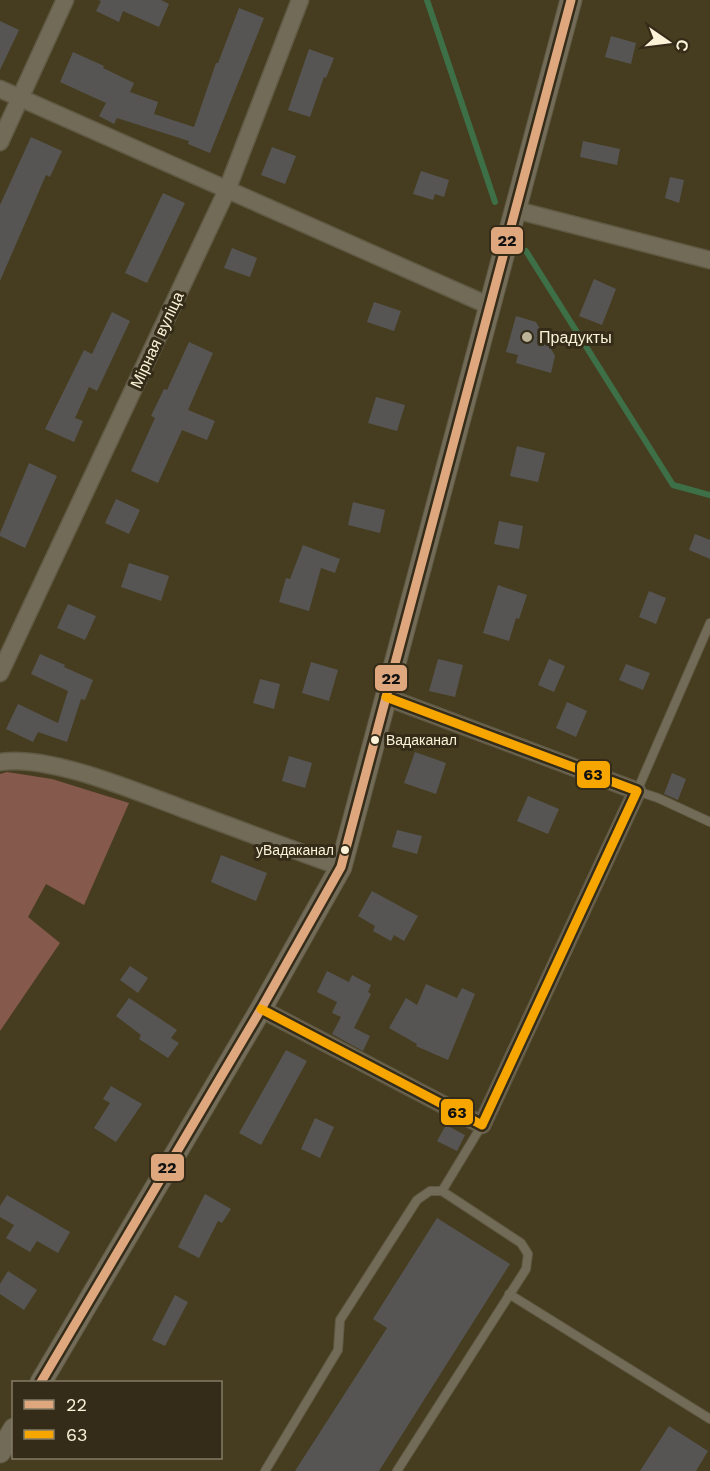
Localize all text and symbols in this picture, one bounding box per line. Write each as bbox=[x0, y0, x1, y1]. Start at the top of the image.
north arrow bbox=[638, 12, 698, 72]
text: С bbox=[671, 38, 693, 54]
line badge: 22 bbox=[490, 226, 524, 255]
text: 22 bbox=[497, 231, 517, 250]
street label: Мірная вуліца bbox=[126, 289, 188, 391]
place label: Прадукты bbox=[539, 328, 612, 347]
marker: Прадукты bbox=[520, 330, 534, 344]
line badge: 22 bbox=[374, 664, 408, 692]
text: 22 bbox=[381, 669, 401, 688]
place label: Вадаканал bbox=[386, 732, 457, 748]
marker: Вадаканал bbox=[369, 734, 381, 746]
line badge: 63 bbox=[576, 760, 611, 789]
text: 63 bbox=[583, 765, 603, 784]
place label: уВадаканал bbox=[256, 842, 334, 858]
marker: уВадаканал bbox=[339, 844, 351, 856]
line badge: 63 bbox=[440, 1098, 474, 1126]
text: 63 bbox=[447, 1103, 467, 1122]
line badge: 22 bbox=[150, 1153, 185, 1182]
text: 22 bbox=[157, 1158, 177, 1177]
legend bbox=[12, 1381, 222, 1459]
text: 22 bbox=[66, 1394, 87, 1415]
text: 63 bbox=[66, 1424, 87, 1445]

